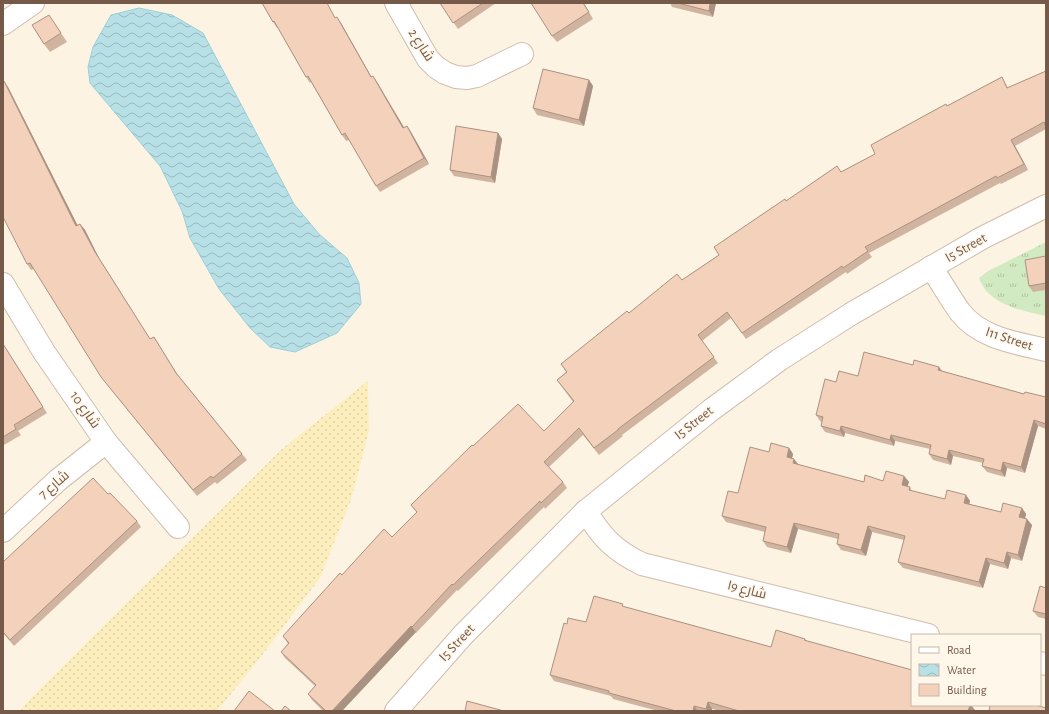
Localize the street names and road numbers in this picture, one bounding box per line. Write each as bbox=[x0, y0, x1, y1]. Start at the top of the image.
street label: شارع 2 bbox=[405, 26, 437, 64]
street label: I5 Street bbox=[943, 231, 989, 265]
street label: I11 Street bbox=[984, 325, 1035, 353]
street label: شارع 10 bbox=[67, 389, 103, 432]
street label: I5 Street bbox=[672, 403, 716, 442]
street label: شارع 7 bbox=[36, 468, 73, 503]
street label: I9 شارع bbox=[726, 578, 768, 603]
street label: I5 Street bbox=[437, 621, 478, 664]

